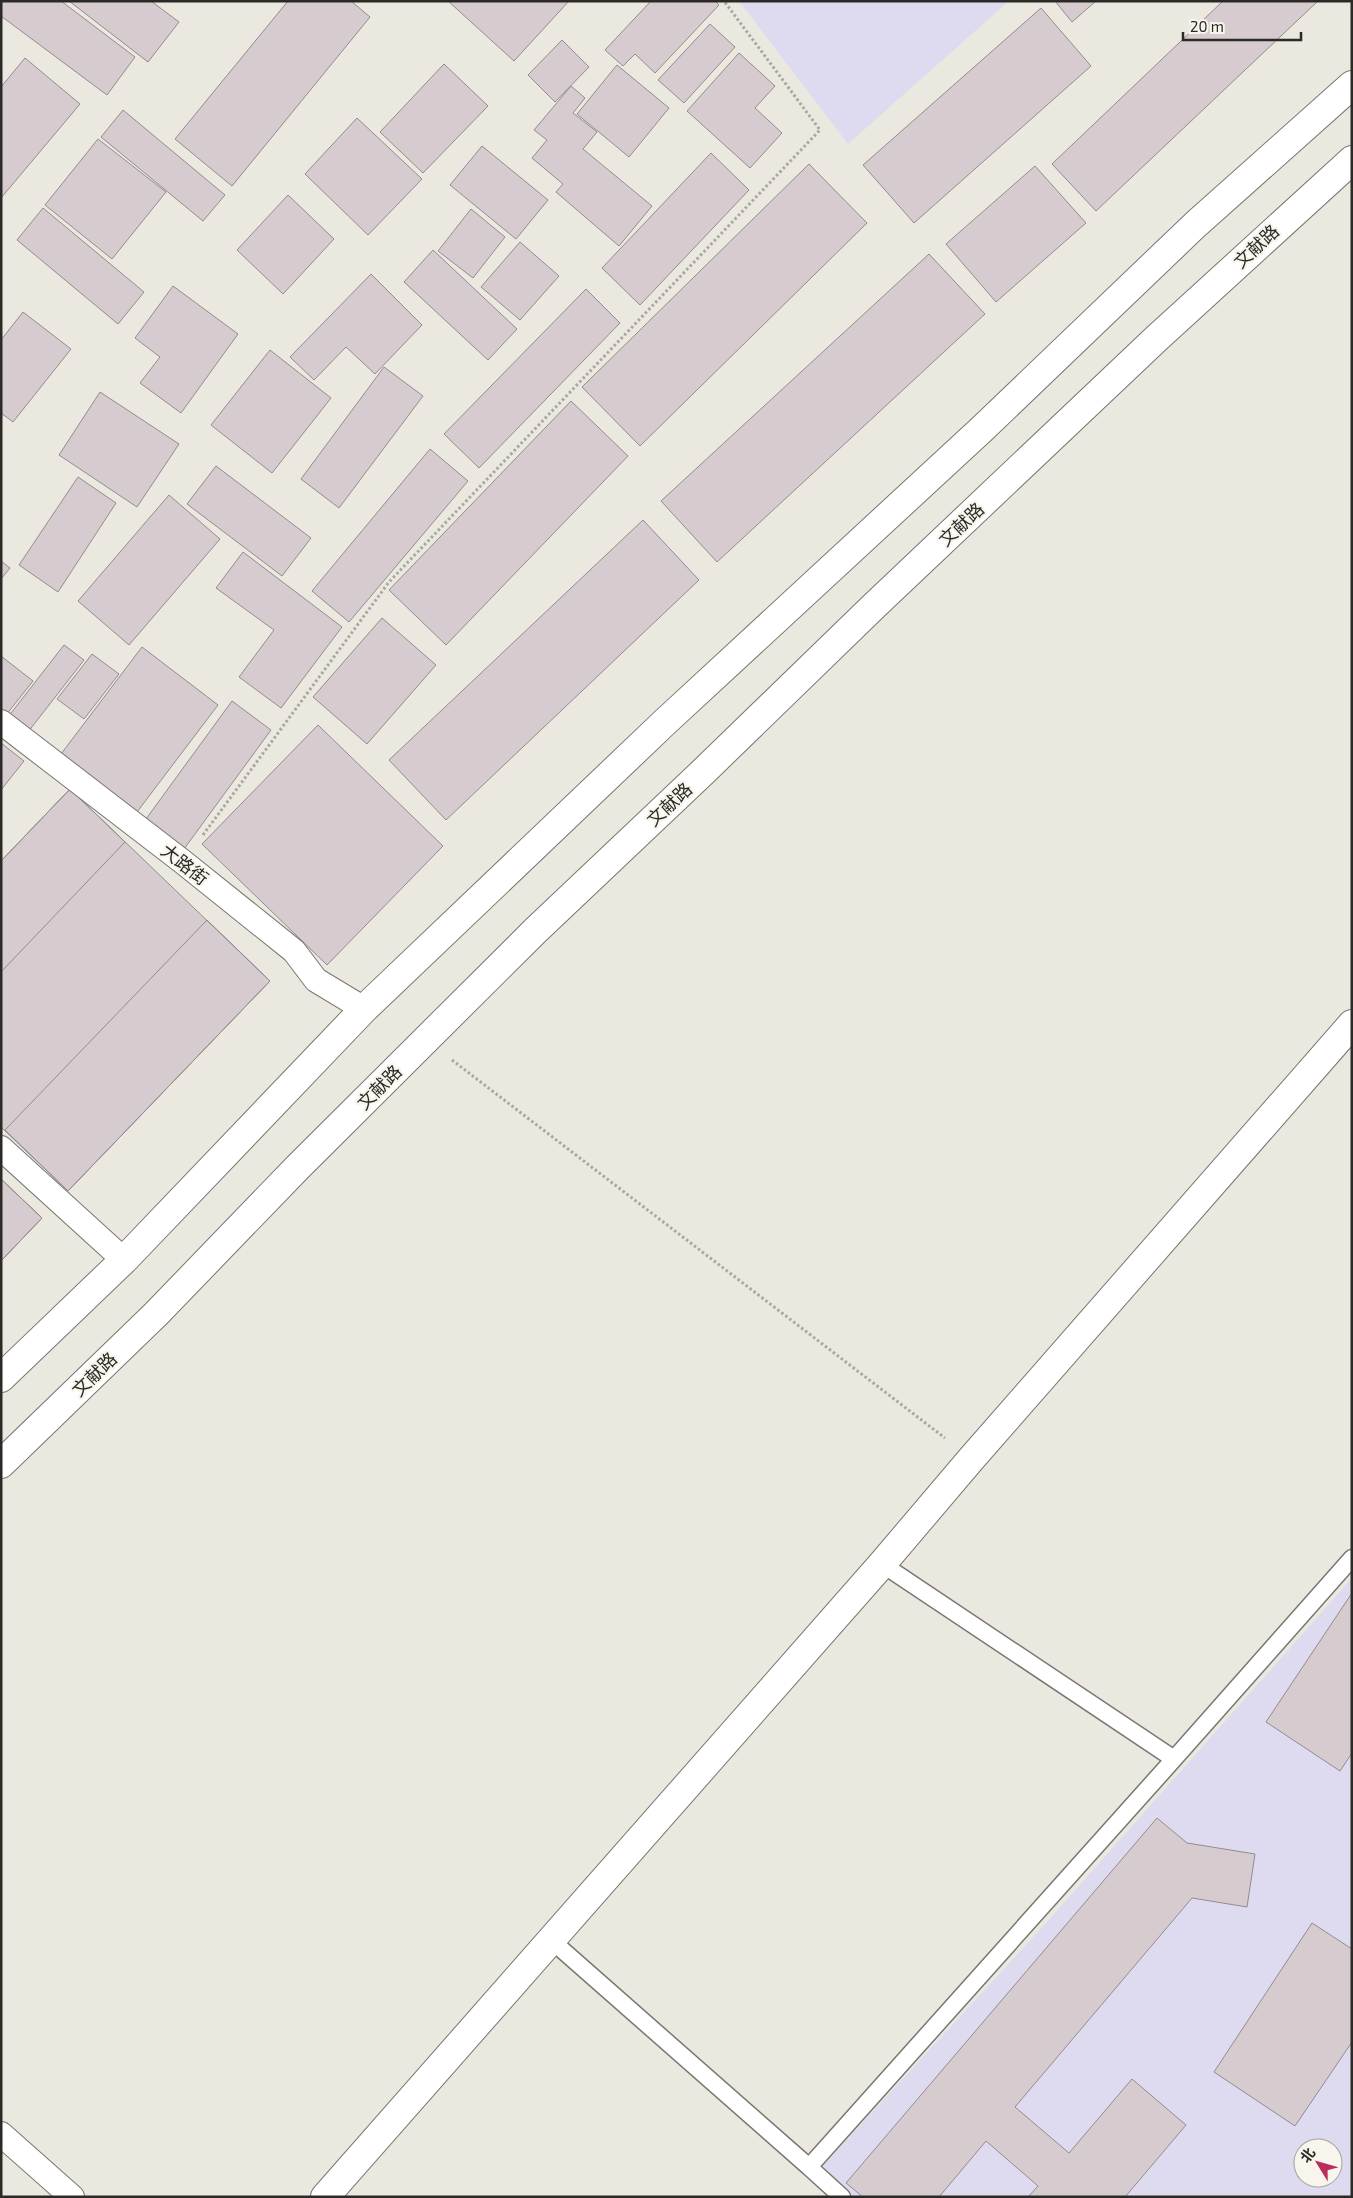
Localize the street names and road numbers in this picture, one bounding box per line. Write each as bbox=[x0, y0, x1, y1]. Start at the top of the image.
street label: 文献路 bbox=[1229, 220, 1283, 272]
street label: 文献路 bbox=[934, 498, 988, 550]
street label: 文献路 bbox=[642, 778, 696, 830]
street label: 大路街 bbox=[157, 839, 213, 889]
street label: 文献路 bbox=[352, 1060, 406, 1114]
street label: 文献路 bbox=[67, 1347, 121, 1401]

